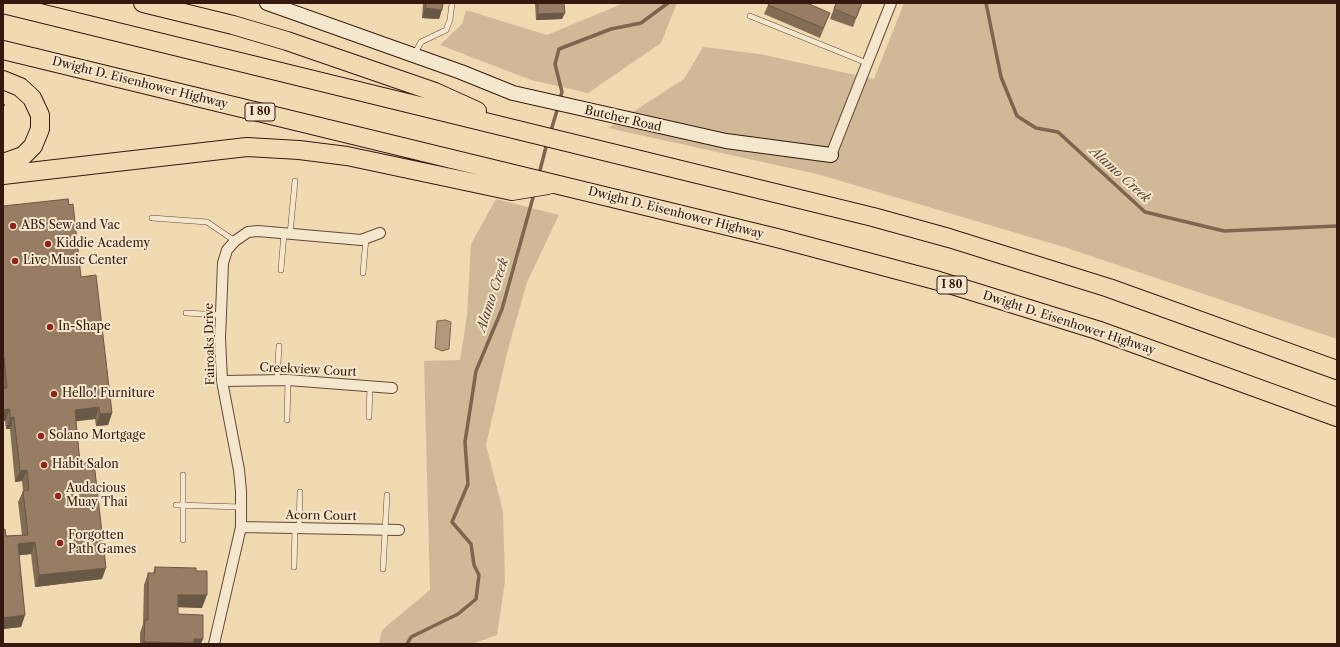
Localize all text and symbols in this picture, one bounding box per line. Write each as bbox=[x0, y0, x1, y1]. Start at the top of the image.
street label: Dwight D. Eisenhower Highway bbox=[51, 54, 229, 112]
road number: I 80 bbox=[245, 103, 275, 121]
street label: Butcher Road bbox=[583, 103, 663, 135]
water label: Alamo Creek bbox=[1086, 144, 1154, 206]
street label: Dwight D. Eisenhower Highway bbox=[587, 184, 765, 242]
place label: ABS Sew and Vac bbox=[21, 219, 120, 233]
marker: ABS Sew and Vac bbox=[8, 221, 18, 231]
place label: Kiddie Academy bbox=[56, 237, 150, 251]
marker: Kiddie Academy bbox=[43, 239, 53, 249]
place label: Live Music Center bbox=[23, 254, 128, 268]
marker: Live Music Center bbox=[10, 256, 20, 266]
water label: Alamo Creek bbox=[474, 256, 512, 334]
road number: I 80 bbox=[937, 276, 967, 294]
street label: Dwight D. Eisenhower Highway bbox=[981, 288, 1157, 358]
street label: Fairoaks Drive bbox=[202, 303, 218, 385]
place label: In-Shape bbox=[58, 320, 111, 334]
marker: In-Shape bbox=[45, 322, 55, 332]
street label: Creekview Court bbox=[259, 360, 357, 380]
place label: Hello! Furniture bbox=[62, 387, 155, 401]
marker: Hello! Furniture bbox=[49, 389, 59, 399]
place label: Solano Mortgage bbox=[49, 429, 146, 443]
marker: Solano Mortgage bbox=[36, 431, 46, 441]
place label: Habit Salon bbox=[52, 458, 119, 472]
marker: Habit Salon bbox=[39, 460, 49, 470]
place label: Audacious Muay Thai bbox=[66, 482, 128, 510]
marker: Audacious Muay Thai bbox=[53, 491, 63, 501]
street label: Acorn Court bbox=[285, 508, 357, 524]
place label: Forgotten Path Games bbox=[68, 529, 136, 557]
marker: Forgotten Path Games bbox=[55, 538, 65, 548]

